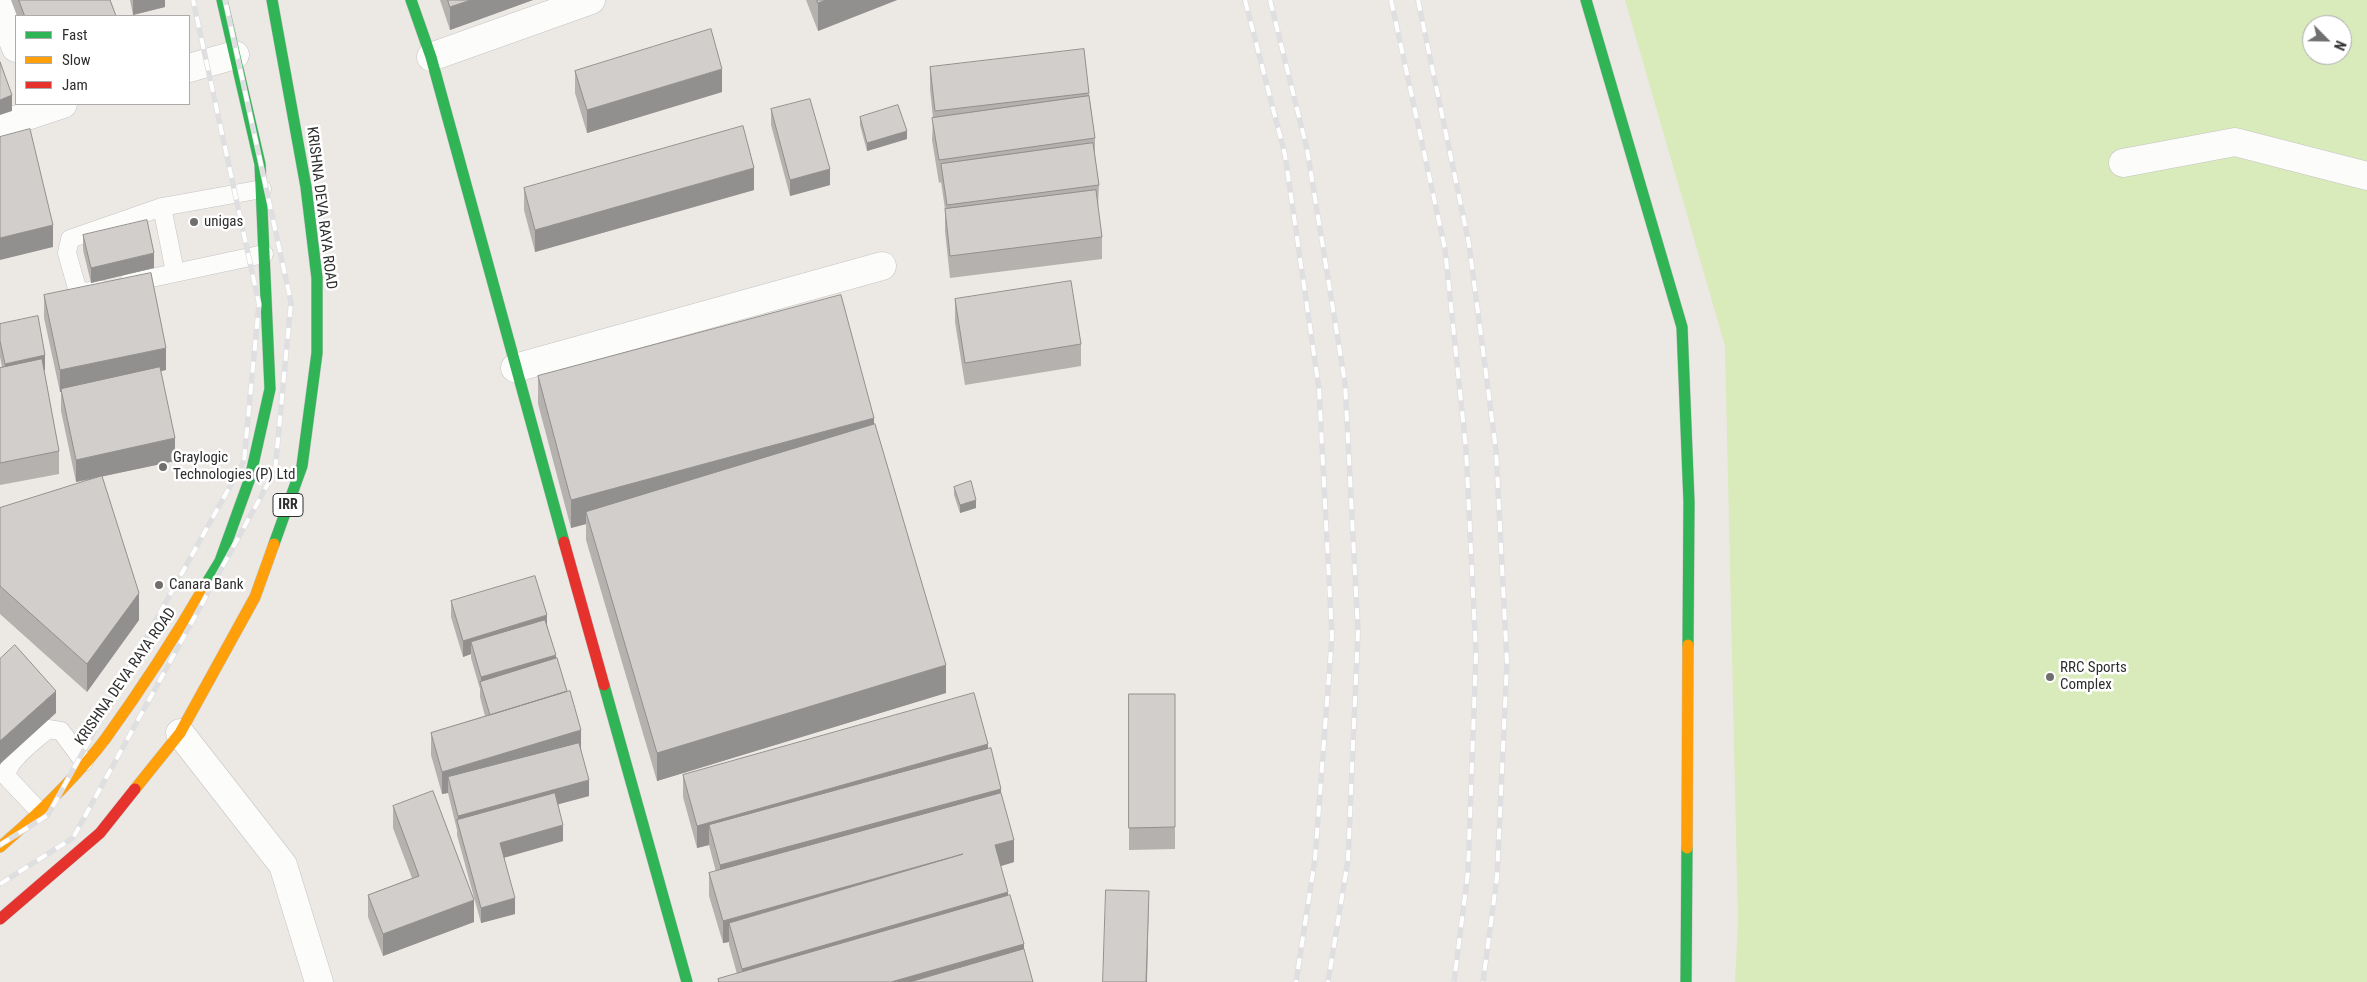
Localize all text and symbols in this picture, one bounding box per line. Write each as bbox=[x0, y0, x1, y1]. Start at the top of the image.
legend bbox=[15, 15, 190, 105]
north arrow bbox=[2302, 15, 2352, 65]
text: Fast bbox=[62, 26, 87, 44]
text: N bbox=[2331, 38, 2349, 53]
text: Slow bbox=[62, 51, 91, 69]
text: Jam bbox=[62, 76, 88, 94]
street label: KRISHNA DEVA RAYA ROAD bbox=[302, 126, 340, 290]
place label: unigas bbox=[204, 213, 243, 231]
marker: unigas bbox=[188, 216, 200, 228]
place label: Graylogic Technologies (P) Ltd bbox=[173, 449, 295, 484]
marker: Graylogic Technologies (P) Ltd bbox=[157, 461, 169, 473]
road number: IRR bbox=[273, 494, 303, 516]
place label: Canara Bank bbox=[169, 576, 243, 594]
marker: Canara Bank bbox=[153, 579, 165, 591]
street label: KRISHNA DEVA RAYA ROAD bbox=[72, 605, 180, 749]
place label: RRC Sports Complex bbox=[2060, 659, 2127, 694]
marker: RRC Sports Complex bbox=[2044, 671, 2056, 683]

